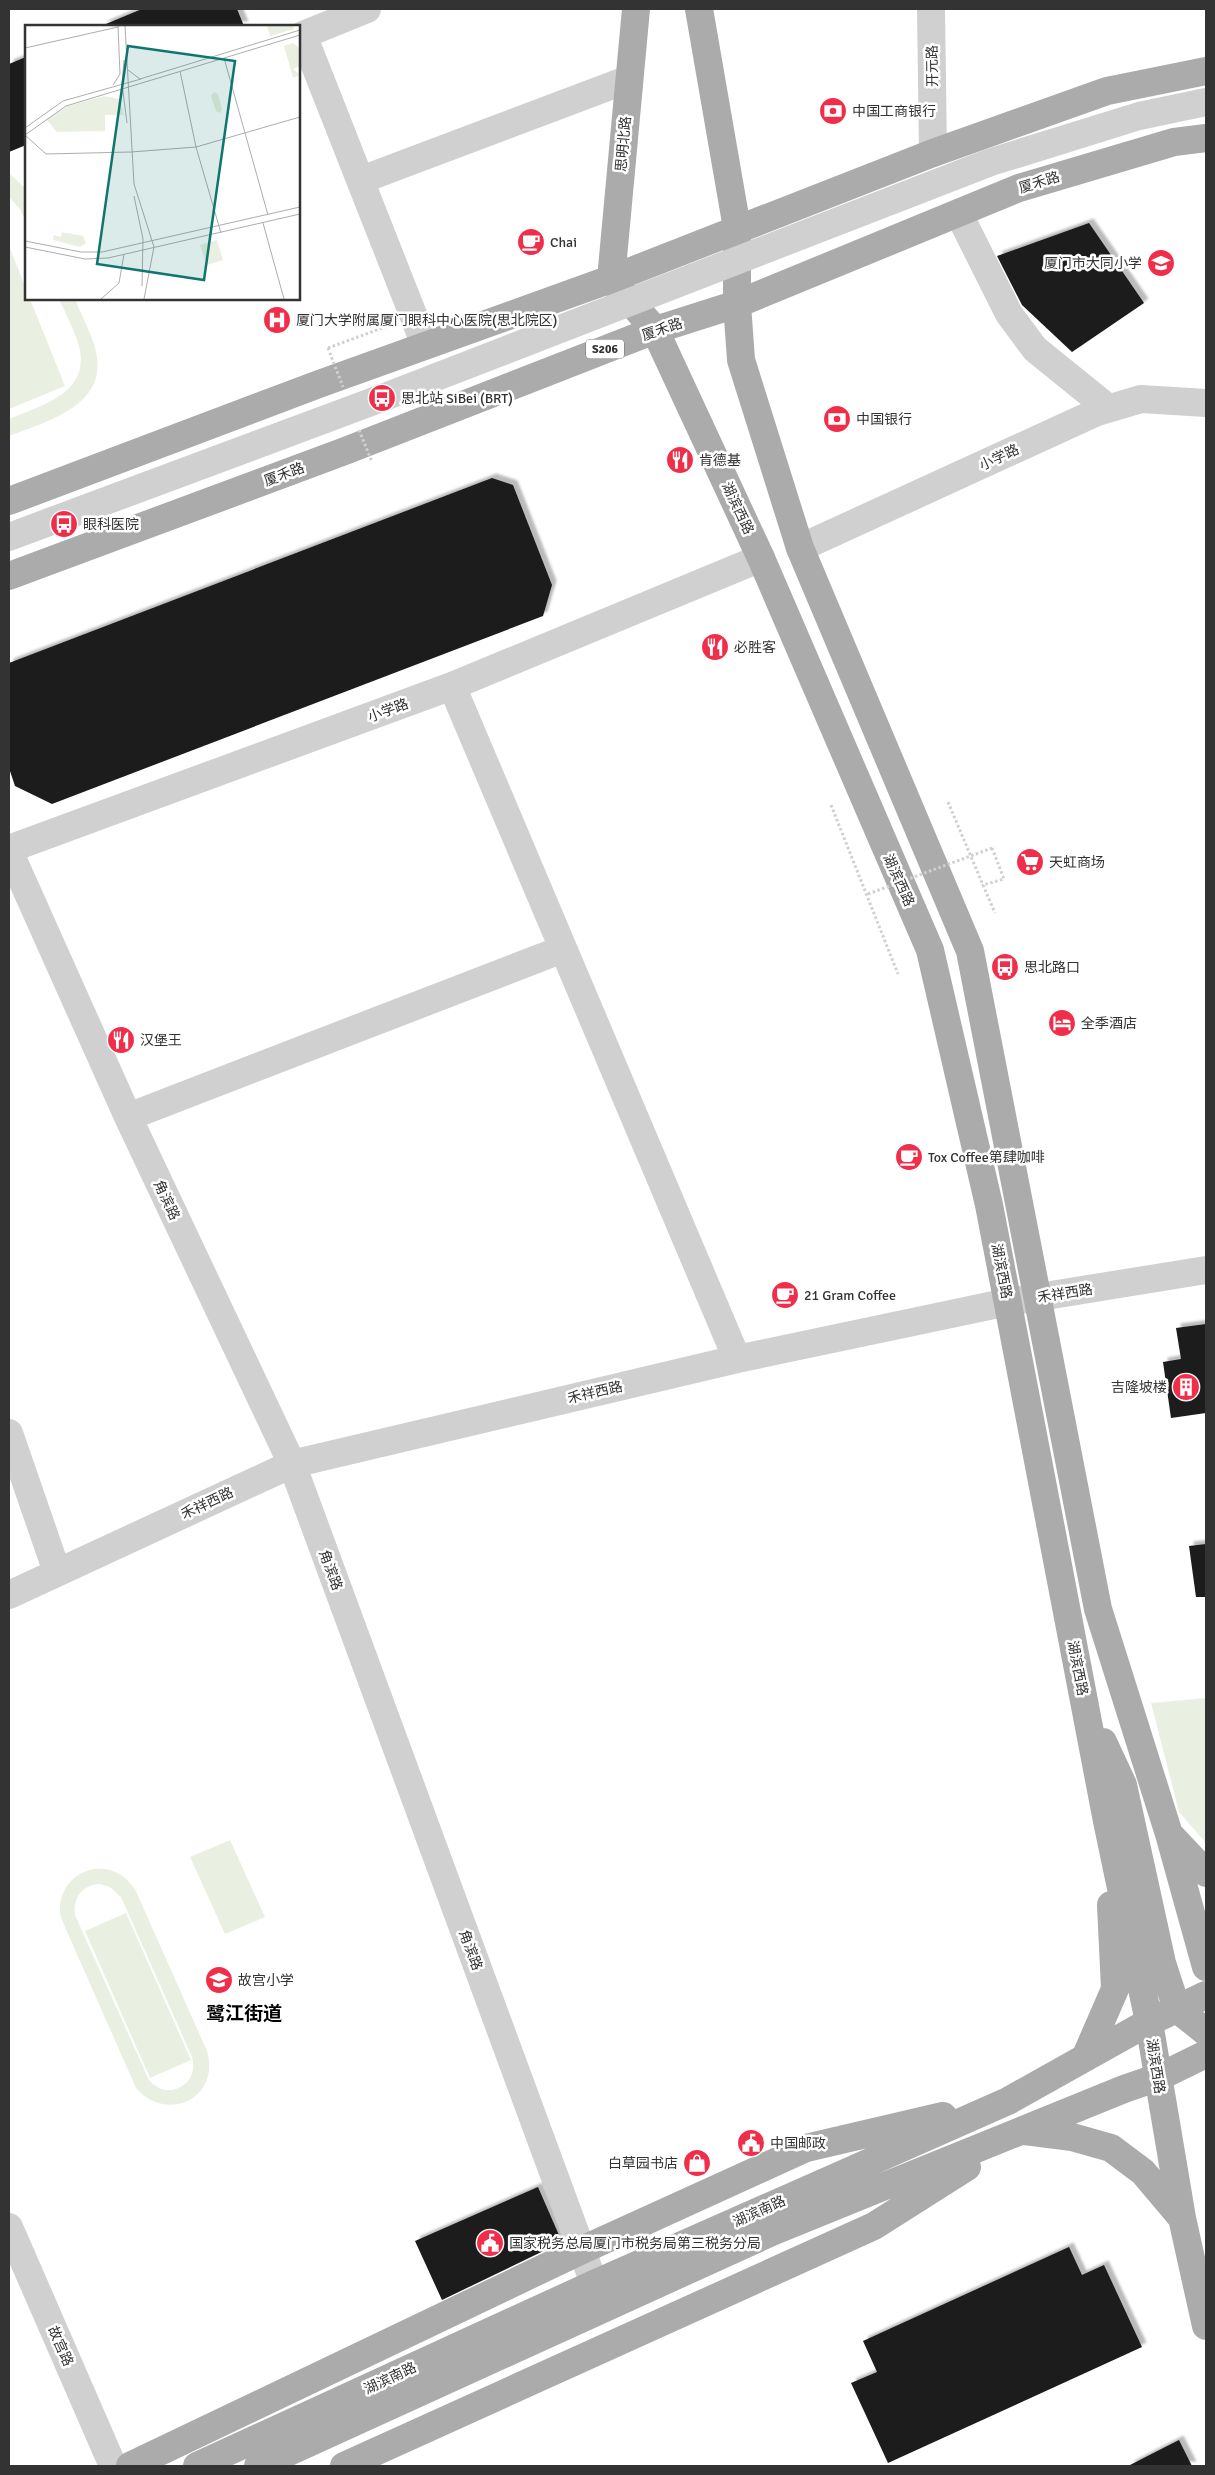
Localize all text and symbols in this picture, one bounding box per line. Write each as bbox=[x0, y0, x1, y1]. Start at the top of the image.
inset map bbox=[25, 25, 300, 300]
street label: 开元路 bbox=[924, 45, 941, 87]
bank icon: 中国工商银行 bbox=[818, 96, 848, 126]
place label: 中国工商银行 bbox=[852, 103, 936, 120]
street label: 思明北路 bbox=[613, 115, 634, 173]
street label: 厦禾路 bbox=[1017, 168, 1062, 197]
cafe icon: Chai bbox=[516, 227, 546, 257]
place label: Chai bbox=[550, 234, 577, 251]
school or university icon: 厦门市大同小学 bbox=[1146, 248, 1176, 278]
place label: 厦门市大同小学 bbox=[1044, 255, 1142, 272]
hospital icon: 厦门大学附属厦门眼科中心医院(思北院区) bbox=[262, 305, 292, 335]
place label: 厦门大学附属厦门眼科中心医院(思北院区) bbox=[296, 312, 557, 329]
street label: 厦禾路 bbox=[640, 315, 685, 344]
road number: S206 bbox=[586, 339, 624, 358]
bus stop icon: 思北站 SiBei (BRT) bbox=[367, 383, 397, 413]
place label: 思北站 SiBei (BRT) bbox=[401, 390, 513, 407]
bank icon: 中国银行 bbox=[822, 404, 852, 434]
place label: 中国银行 bbox=[856, 411, 912, 428]
street label: 小学路 bbox=[977, 441, 1022, 474]
restaurant icon: 肯德基 bbox=[665, 445, 695, 475]
place label: 肯德基 bbox=[699, 452, 741, 469]
street label: 厦禾路 bbox=[262, 459, 307, 490]
street label: 湖滨西路 bbox=[718, 479, 757, 537]
bus stop icon: 眼科医院 bbox=[49, 509, 79, 539]
place label: 眼科医院 bbox=[83, 516, 139, 533]
restaurant icon: 必胜客 bbox=[700, 632, 730, 662]
place label: 必胜客 bbox=[734, 639, 776, 656]
street label: 小学路 bbox=[366, 695, 411, 726]
supermarket icon: 天虹商场 bbox=[1015, 847, 1045, 877]
street label: 湖滨西路 bbox=[879, 851, 918, 909]
place label: 天虹商场 bbox=[1049, 854, 1105, 871]
bus stop icon: 思北路口 bbox=[990, 952, 1020, 982]
place label: 思北路口 bbox=[1024, 959, 1080, 976]
hotel icon: 全季酒店 bbox=[1047, 1008, 1077, 1038]
place label: 全季酒店 bbox=[1081, 1015, 1137, 1032]
restaurant icon: 汉堡王 bbox=[106, 1025, 136, 1055]
place label: 汉堡王 bbox=[140, 1032, 182, 1049]
cafe icon: Tox Coffee第肆咖啡 bbox=[894, 1142, 924, 1172]
place label: Tox Coffee第肆咖啡 bbox=[928, 1149, 1045, 1166]
street label: 角滨路 bbox=[150, 1178, 183, 1223]
street label: 湖滨西路 bbox=[988, 1242, 1015, 1300]
cafe icon: 21 Gram Coffee bbox=[770, 1280, 800, 1310]
street label: 禾祥西路 bbox=[1036, 1281, 1094, 1306]
place label: 21 Gram Coffee bbox=[804, 1287, 896, 1304]
building icon: 吉隆坡楼 bbox=[1171, 1372, 1201, 1402]
street label: 禾祥西路 bbox=[566, 1378, 624, 1407]
place label: 吉隆坡楼 bbox=[1111, 1379, 1167, 1396]
street label: 禾祥西路 bbox=[178, 1484, 236, 1523]
street label: 角滨路 bbox=[315, 1548, 346, 1593]
street label: 湖滨西路 bbox=[1064, 1639, 1091, 1697]
street label: 角滨路 bbox=[455, 1928, 486, 1973]
school or university icon: 故宫小学 bbox=[204, 1965, 234, 1995]
place label: 故宫小学 bbox=[238, 1972, 294, 1989]
district label: 鹭江街道 bbox=[206, 2002, 282, 2026]
street label: 湖滨西路 bbox=[1143, 2037, 1168, 2095]
public building icon: 中国邮政 bbox=[736, 2128, 766, 2158]
place label: 中国邮政 bbox=[770, 2135, 826, 2152]
shop icon: 白草园书店 bbox=[682, 2148, 712, 2178]
place label: 白草园书店 bbox=[608, 2155, 678, 2172]
street label: 湖滨南路 bbox=[730, 2192, 788, 2231]
public building icon: 国家税务总局厦门市税务局第三税务分局 bbox=[475, 2228, 505, 2258]
place label: 国家税务总局厦门市税务局第三税务分局 bbox=[509, 2235, 761, 2252]
street label: 故宫路 bbox=[44, 2324, 77, 2369]
street label: 湖滨南路 bbox=[361, 2359, 419, 2398]

